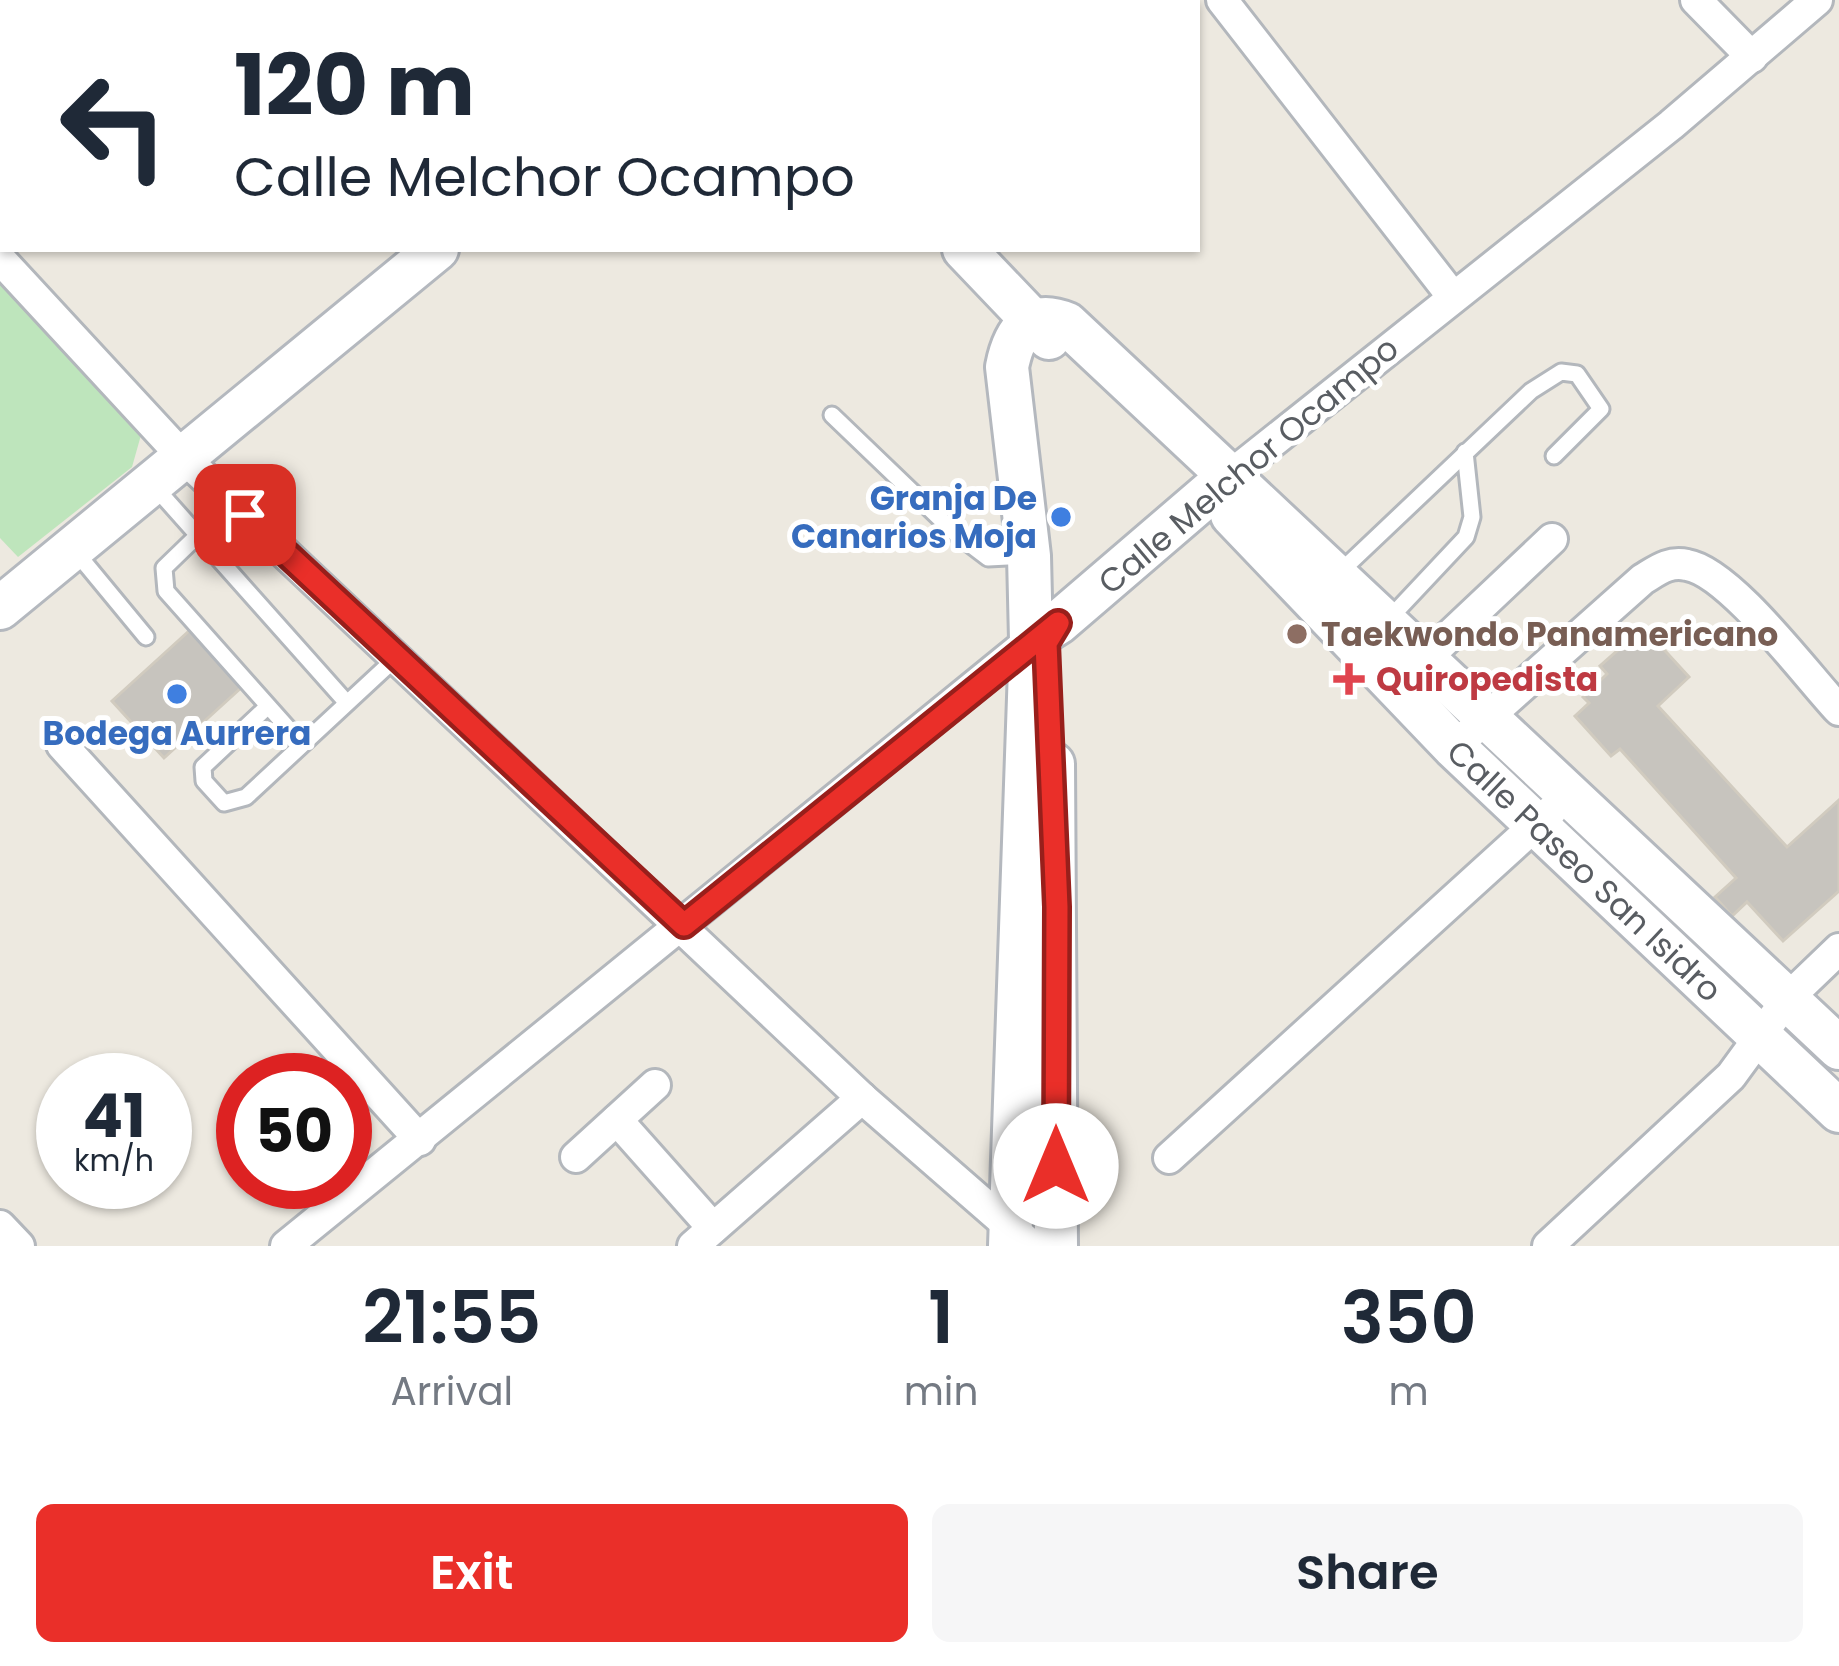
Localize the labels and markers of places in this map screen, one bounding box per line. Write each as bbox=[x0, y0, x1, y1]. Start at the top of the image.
pin bbox=[194, 464, 296, 566]
place label: Granja De Canarios Moja bbox=[791, 475, 1037, 560]
marker: Granja De Canarios Moja bbox=[1048, 504, 1074, 530]
place label: Taekwondo Panamericano bbox=[1321, 611, 1778, 658]
marker: Taekwondo Panamericano bbox=[1284, 621, 1310, 647]
place label: Quiropedista bbox=[1376, 656, 1598, 703]
marker: Quiropedista bbox=[1333, 663, 1365, 695]
marker: Bodega Aurrera bbox=[164, 681, 190, 707]
place label: Bodega Aurrera bbox=[43, 710, 311, 757]

